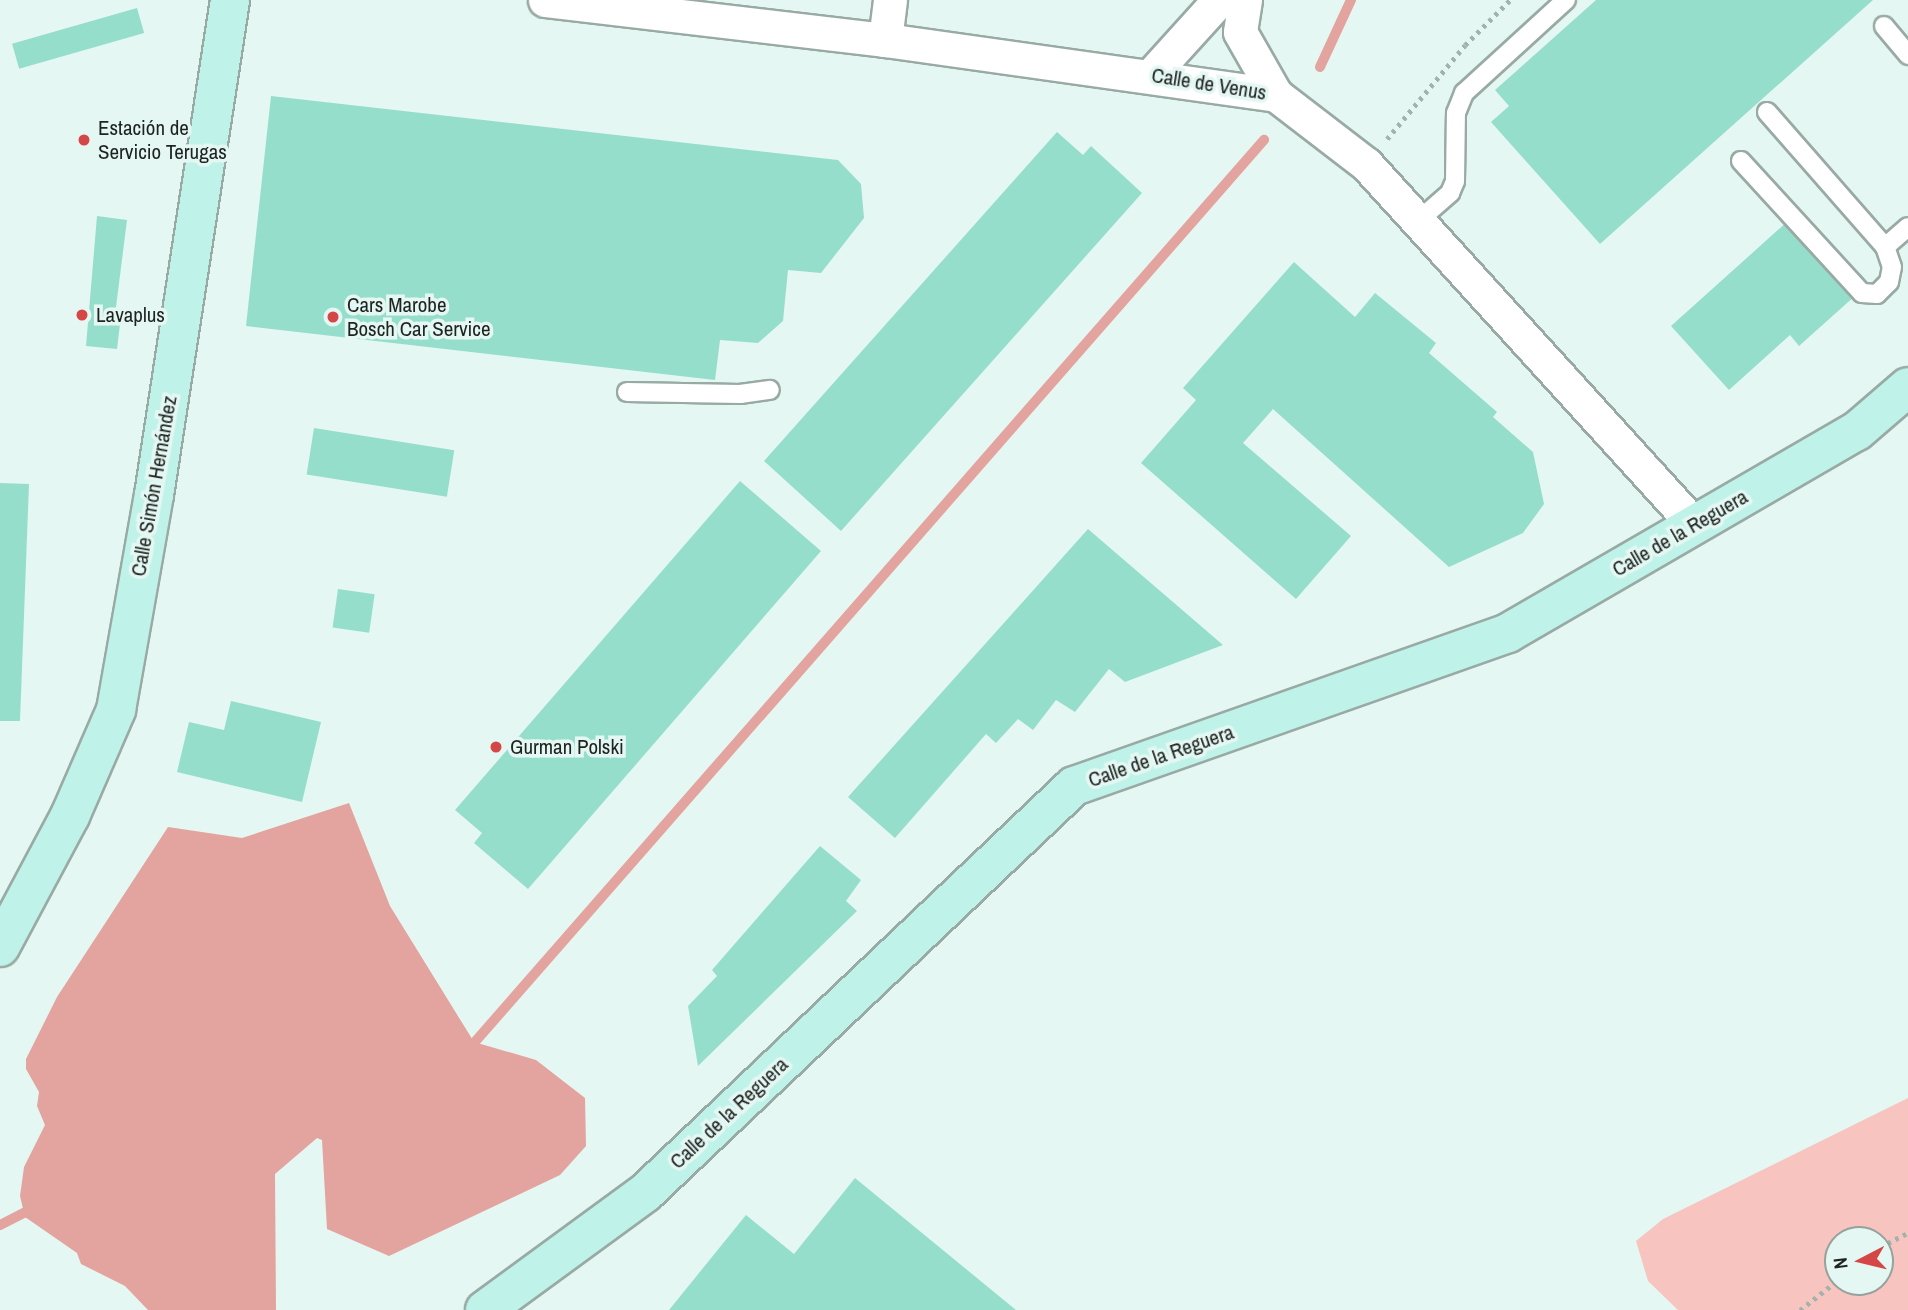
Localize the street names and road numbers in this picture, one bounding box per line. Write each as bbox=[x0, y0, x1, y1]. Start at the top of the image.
street label: Calle de Venus bbox=[1150, 62, 1268, 106]
street label: Calle Simón Hernández bbox=[126, 394, 182, 578]
street label: Calle de la Reguera bbox=[1608, 484, 1752, 582]
street label: Calle de la Reguera bbox=[1085, 719, 1237, 793]
street label: Calle de la Reguera bbox=[665, 1052, 793, 1174]

